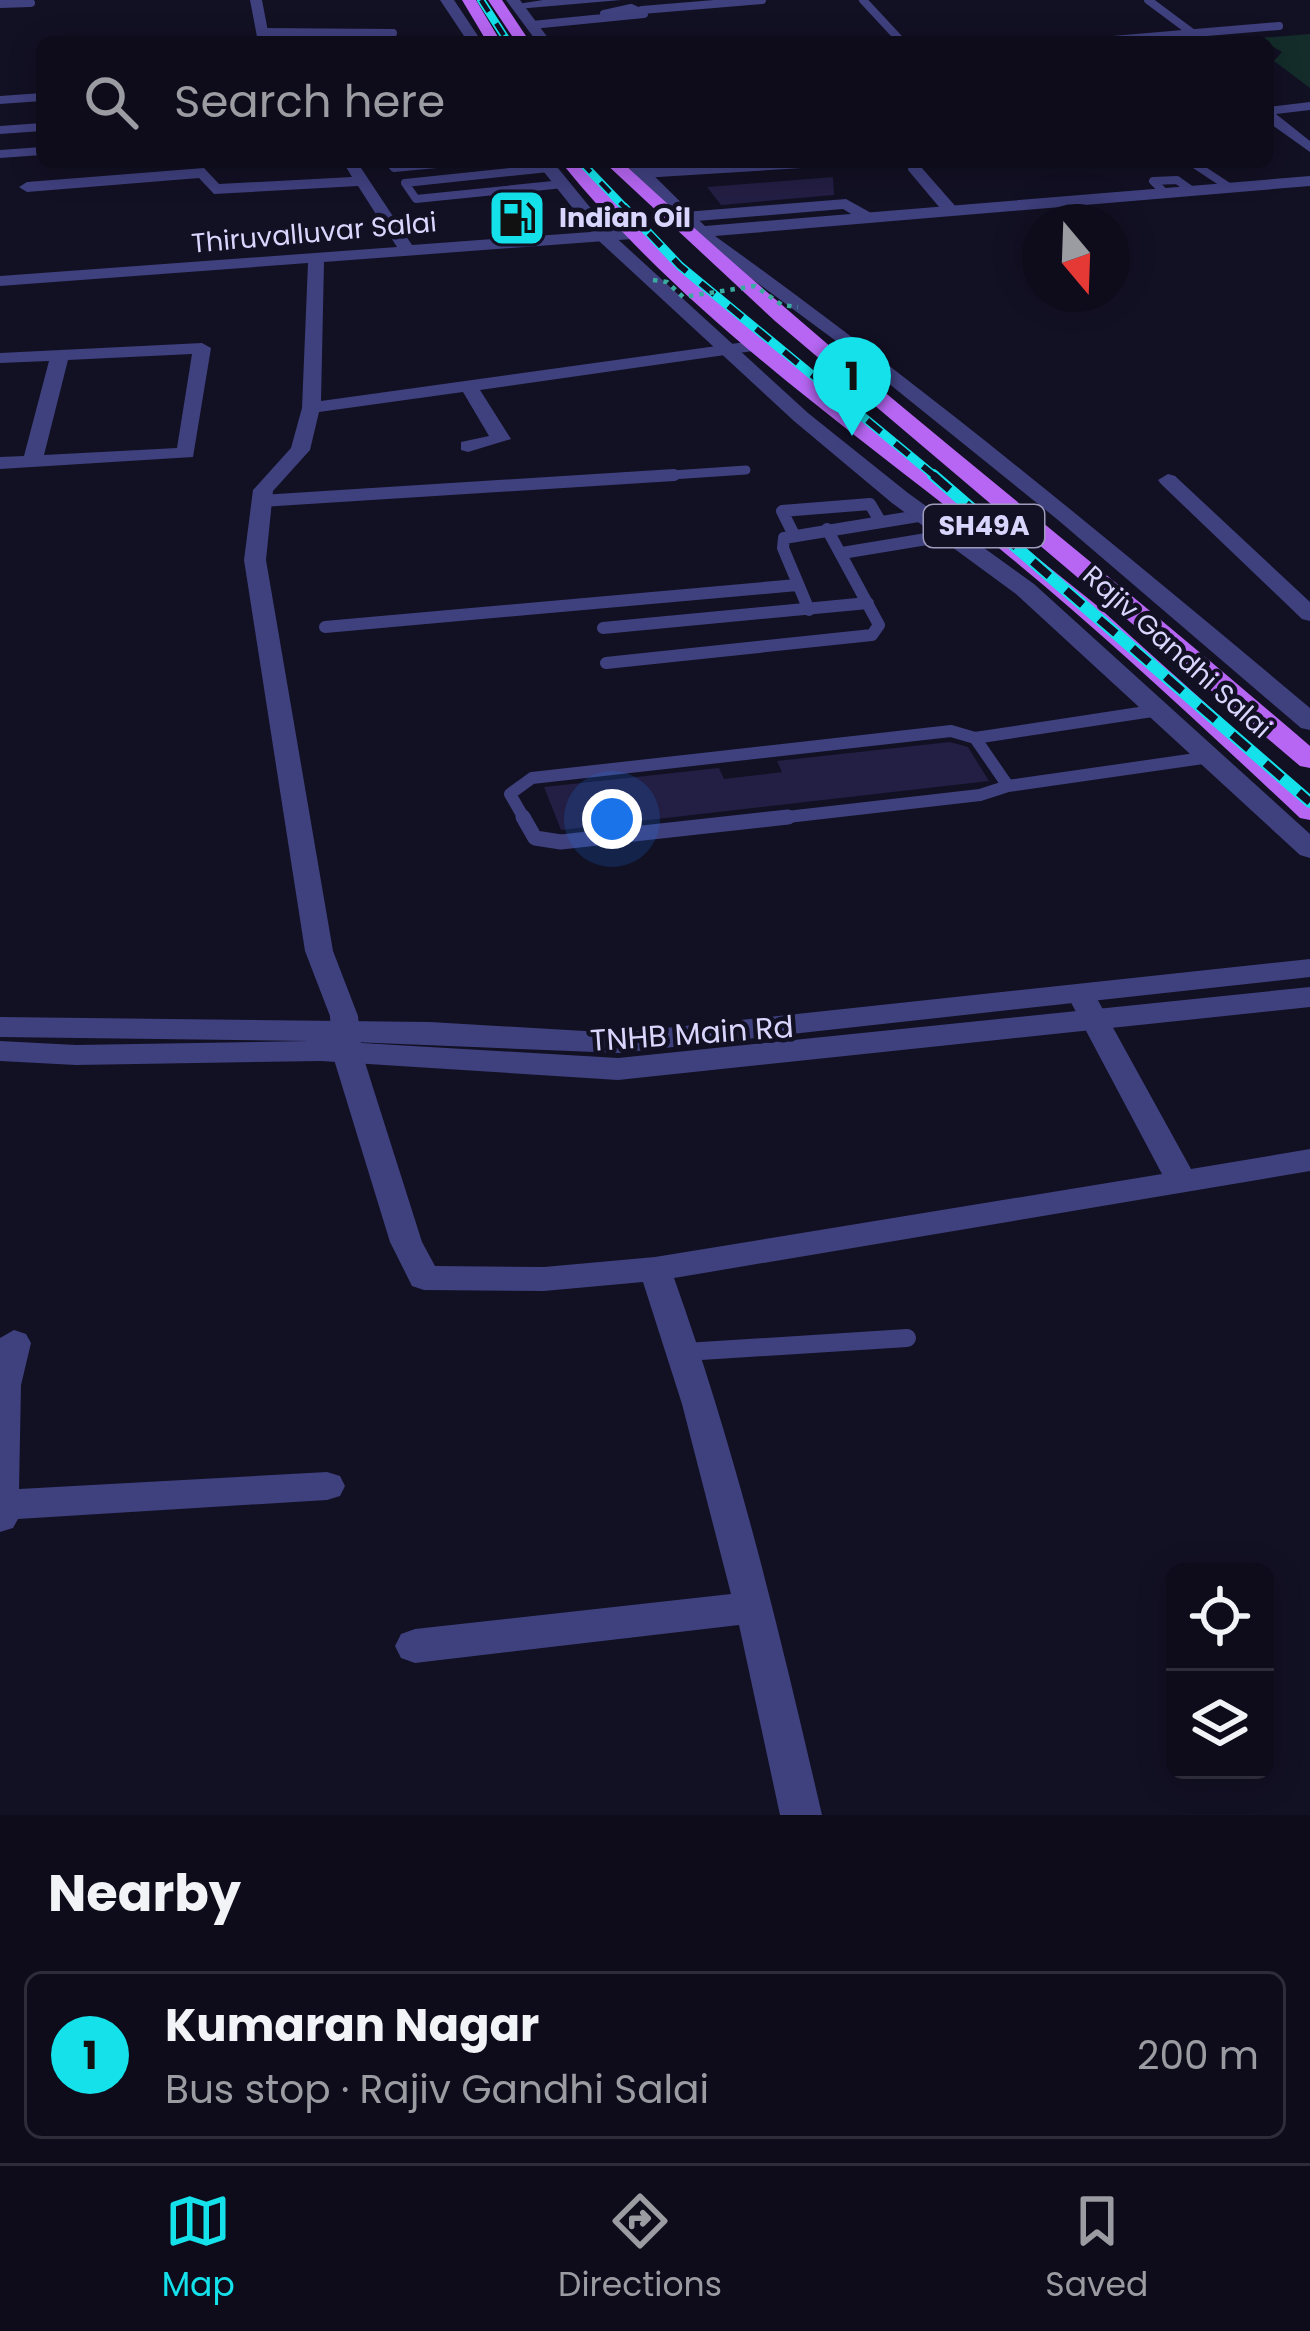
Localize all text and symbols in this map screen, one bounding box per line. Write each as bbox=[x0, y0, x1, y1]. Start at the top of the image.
search box bbox=[36, 36, 1274, 168]
icon: search bbox=[78, 69, 144, 135]
text: Search here bbox=[174, 70, 445, 133]
fuel station icon: Indian Oil bbox=[486, 187, 548, 249]
place label: Indian Oil bbox=[559, 199, 691, 236]
street label: Thiruvalluvar Salai bbox=[190, 203, 438, 262]
north arrow bbox=[1022, 204, 1130, 312]
pin: 1 bbox=[813, 337, 891, 436]
road number: SH49A bbox=[924, 505, 1044, 547]
street label: Rajiv Gandhi Salai bbox=[1075, 557, 1280, 746]
your location bbox=[582, 789, 642, 849]
street label: TNHB Main Rd bbox=[589, 1005, 795, 1062]
map controls bbox=[1166, 1563, 1274, 1779]
button: locate bbox=[1166, 1563, 1274, 1671]
button: layers bbox=[1166, 1671, 1274, 1779]
text: Nearby bbox=[48, 1857, 241, 1929]
text: Kumaran Nagar bbox=[165, 1994, 539, 2057]
text: 1 bbox=[83, 2028, 97, 2083]
text: 200 m bbox=[1137, 2028, 1259, 2083]
text: Bus stop · Rajiv Gandhi Salai bbox=[165, 2062, 709, 2117]
tab: Map bbox=[162, 2188, 235, 2310]
tab: Directions bbox=[558, 2188, 722, 2310]
tab: Saved bbox=[1045, 2188, 1148, 2310]

